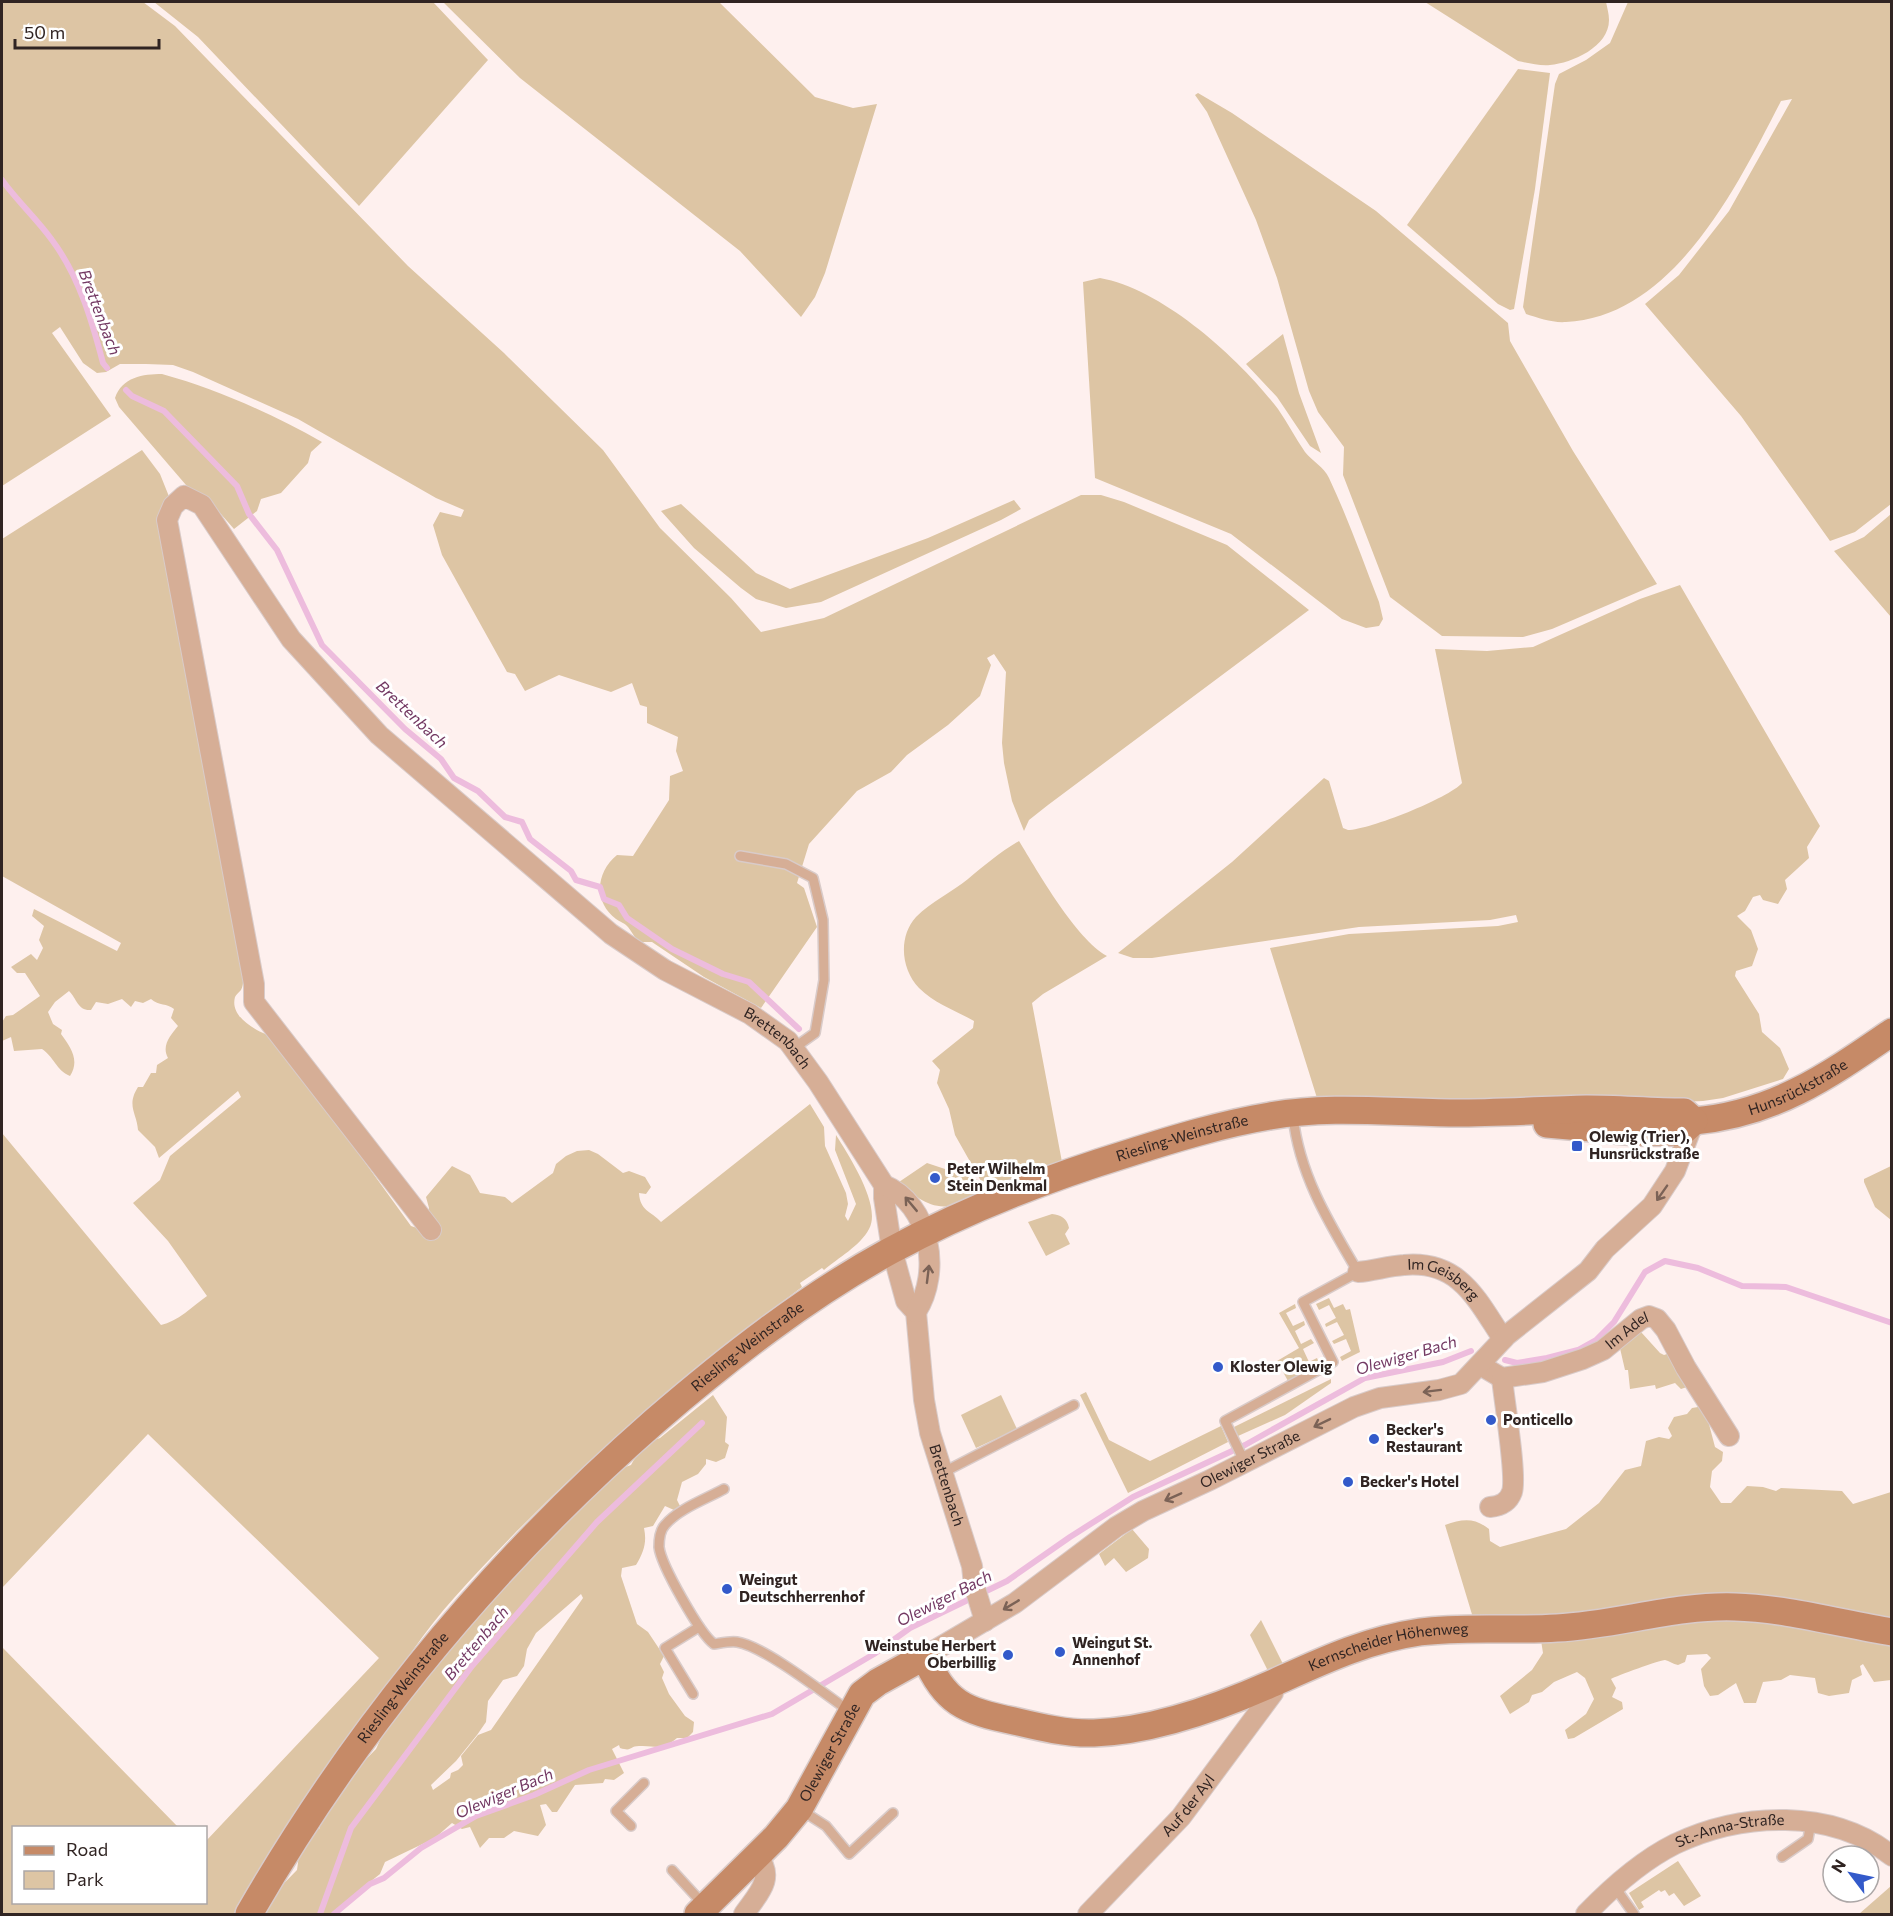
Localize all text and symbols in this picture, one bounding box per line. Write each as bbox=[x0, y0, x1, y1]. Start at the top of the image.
scale bar bbox=[15, 12, 159, 50]
text: 50 m bbox=[24, 21, 65, 43]
water label: Brettenbach bbox=[75, 266, 126, 357]
water label: Brettenbach bbox=[373, 676, 452, 751]
street label: Brettenbach bbox=[741, 1003, 815, 1072]
street label: Hunsrückstraße bbox=[1746, 1055, 1850, 1118]
street label: Riesling-Weinstraße bbox=[1114, 1110, 1250, 1165]
place label: Olewig (Trier), Hunsrückstraße bbox=[1589, 1127, 1699, 1162]
marker: Olewig (Trier), Hunsrückstraße bbox=[1570, 1139, 1584, 1153]
place label: Peter Wilhelm Stein Denkmal bbox=[947, 1159, 1047, 1194]
marker: Peter Wilhelm Stein Denkmal bbox=[928, 1171, 942, 1185]
one-way arrow bbox=[1656, 1184, 1668, 1200]
one-way arrow bbox=[904, 1196, 917, 1212]
street label: Im Geisberg bbox=[1407, 1254, 1484, 1304]
one-way arrow bbox=[923, 1264, 934, 1284]
street label: Riesling-Weinstraße bbox=[687, 1297, 807, 1395]
street label: Im Adel bbox=[1601, 1307, 1651, 1353]
water label: Olewiger Bach bbox=[1353, 1331, 1459, 1378]
place label: Kloster Olewig bbox=[1230, 1357, 1332, 1375]
marker: Kloster Olewig bbox=[1211, 1360, 1225, 1374]
one-way arrow bbox=[1422, 1386, 1442, 1397]
place label: Ponticello bbox=[1503, 1410, 1573, 1428]
marker: Ponticello bbox=[1484, 1413, 1498, 1427]
one-way arrow bbox=[1313, 1417, 1331, 1429]
place label: Becker's Restaurant bbox=[1386, 1420, 1462, 1455]
street label: Olewiger Straße bbox=[1197, 1426, 1303, 1491]
marker: Becker's Restaurant bbox=[1367, 1432, 1381, 1446]
street label: Brettenbach bbox=[926, 1442, 969, 1528]
place label: Becker's Hotel bbox=[1360, 1472, 1459, 1490]
marker: Becker's Hotel bbox=[1341, 1475, 1355, 1489]
one-way arrow bbox=[1164, 1492, 1182, 1503]
water label: Olewiger Bach bbox=[893, 1565, 995, 1630]
place label: Weingut Deutschherrenhof bbox=[739, 1570, 866, 1605]
marker: Weingut Deutschherrenhof bbox=[720, 1582, 734, 1596]
one-way arrow bbox=[1003, 1600, 1020, 1612]
water label: Brettenbach bbox=[439, 1602, 512, 1683]
street label: Kernscheider Höhenweg bbox=[1305, 1619, 1469, 1674]
street label: Riesling-Weinstraße bbox=[353, 1628, 452, 1746]
place label: Weingut St. Annenhof bbox=[1072, 1633, 1153, 1668]
place label: Weinstube Herbert Oberbillig bbox=[865, 1636, 996, 1671]
marker: Weingut St. Annenhof bbox=[1053, 1645, 1067, 1659]
marker: Weinstube Herbert Oberbillig bbox=[1001, 1648, 1015, 1662]
street label: Olewiger Straße bbox=[795, 1700, 863, 1805]
water label: Olewiger Bach bbox=[452, 1763, 556, 1822]
street label: Auf der Ayl bbox=[1158, 1770, 1218, 1839]
street label: St.-Anna-Straße bbox=[1672, 1810, 1785, 1851]
legend bbox=[12, 1826, 207, 1904]
text: Road bbox=[66, 1838, 108, 1860]
north arrow bbox=[1821, 1844, 1881, 1904]
text: N bbox=[1827, 1856, 1849, 1876]
text: Park bbox=[66, 1868, 104, 1890]

